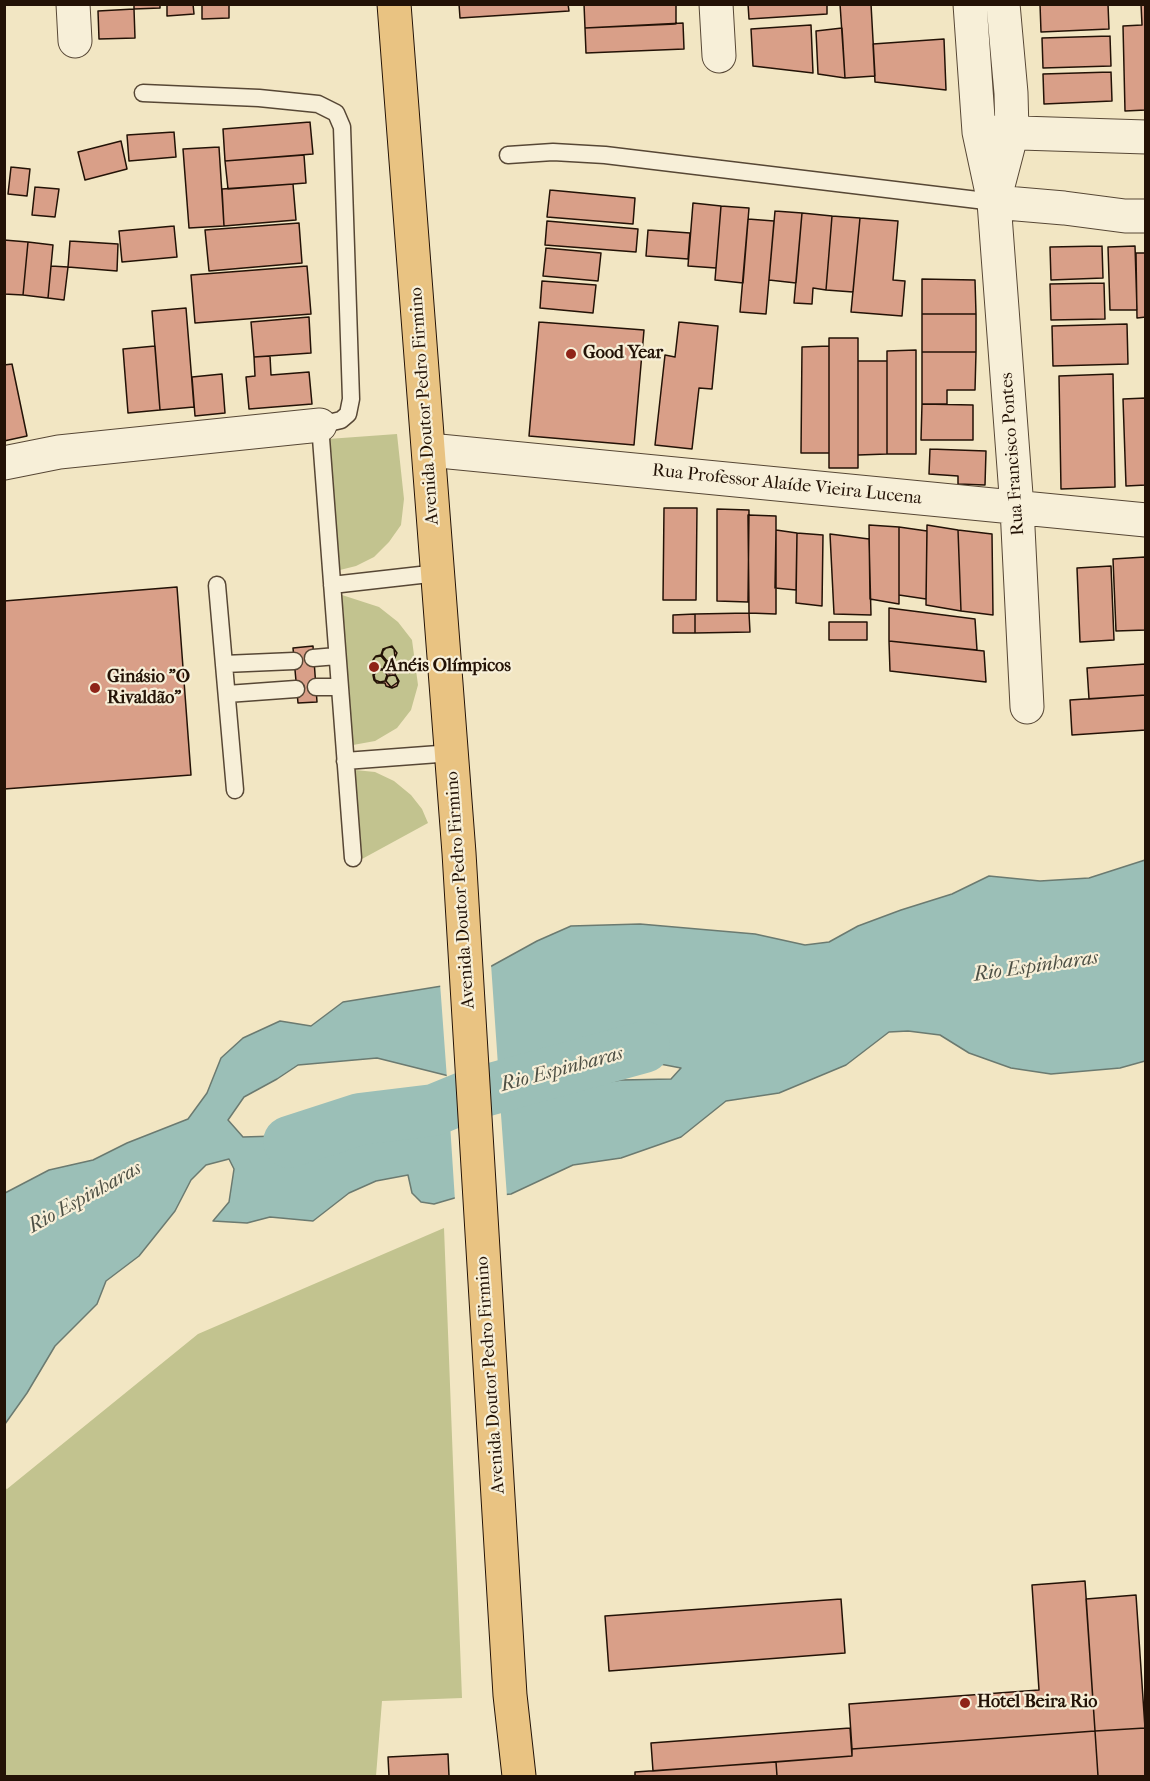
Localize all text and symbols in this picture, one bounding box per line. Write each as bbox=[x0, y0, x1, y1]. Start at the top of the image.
street label: Avenida Doutor Pedro Firmino bbox=[406, 286, 444, 526]
place label: Good Year bbox=[583, 343, 663, 365]
marker: Good Year bbox=[564, 347, 578, 361]
street label: Rua Francisco Pontes bbox=[997, 372, 1029, 536]
street label: Rua Professor Alaíde Vieira Lucena bbox=[651, 460, 923, 510]
place label: Anéis Olímpicos bbox=[386, 656, 511, 678]
marker: Anéis Olímpicos bbox=[367, 660, 381, 674]
place label: Ginásio "O Rivaldão" bbox=[107, 667, 190, 710]
marker: Ginásio "O Rivaldão" bbox=[88, 681, 102, 695]
street label: Avenida Doutor Pedro Firmino bbox=[442, 770, 480, 1010]
water label: Rio Espinharas bbox=[972, 946, 1100, 988]
water label: Rio Espinharas bbox=[498, 1042, 626, 1098]
water label: Rio Espinharas bbox=[24, 1157, 146, 1239]
street label: Avenida Doutor Pedro Firmino bbox=[472, 1255, 510, 1495]
place label: Hotel Beira Rio bbox=[977, 1692, 1097, 1714]
marker: Hotel Beira Rio bbox=[958, 1696, 972, 1710]

